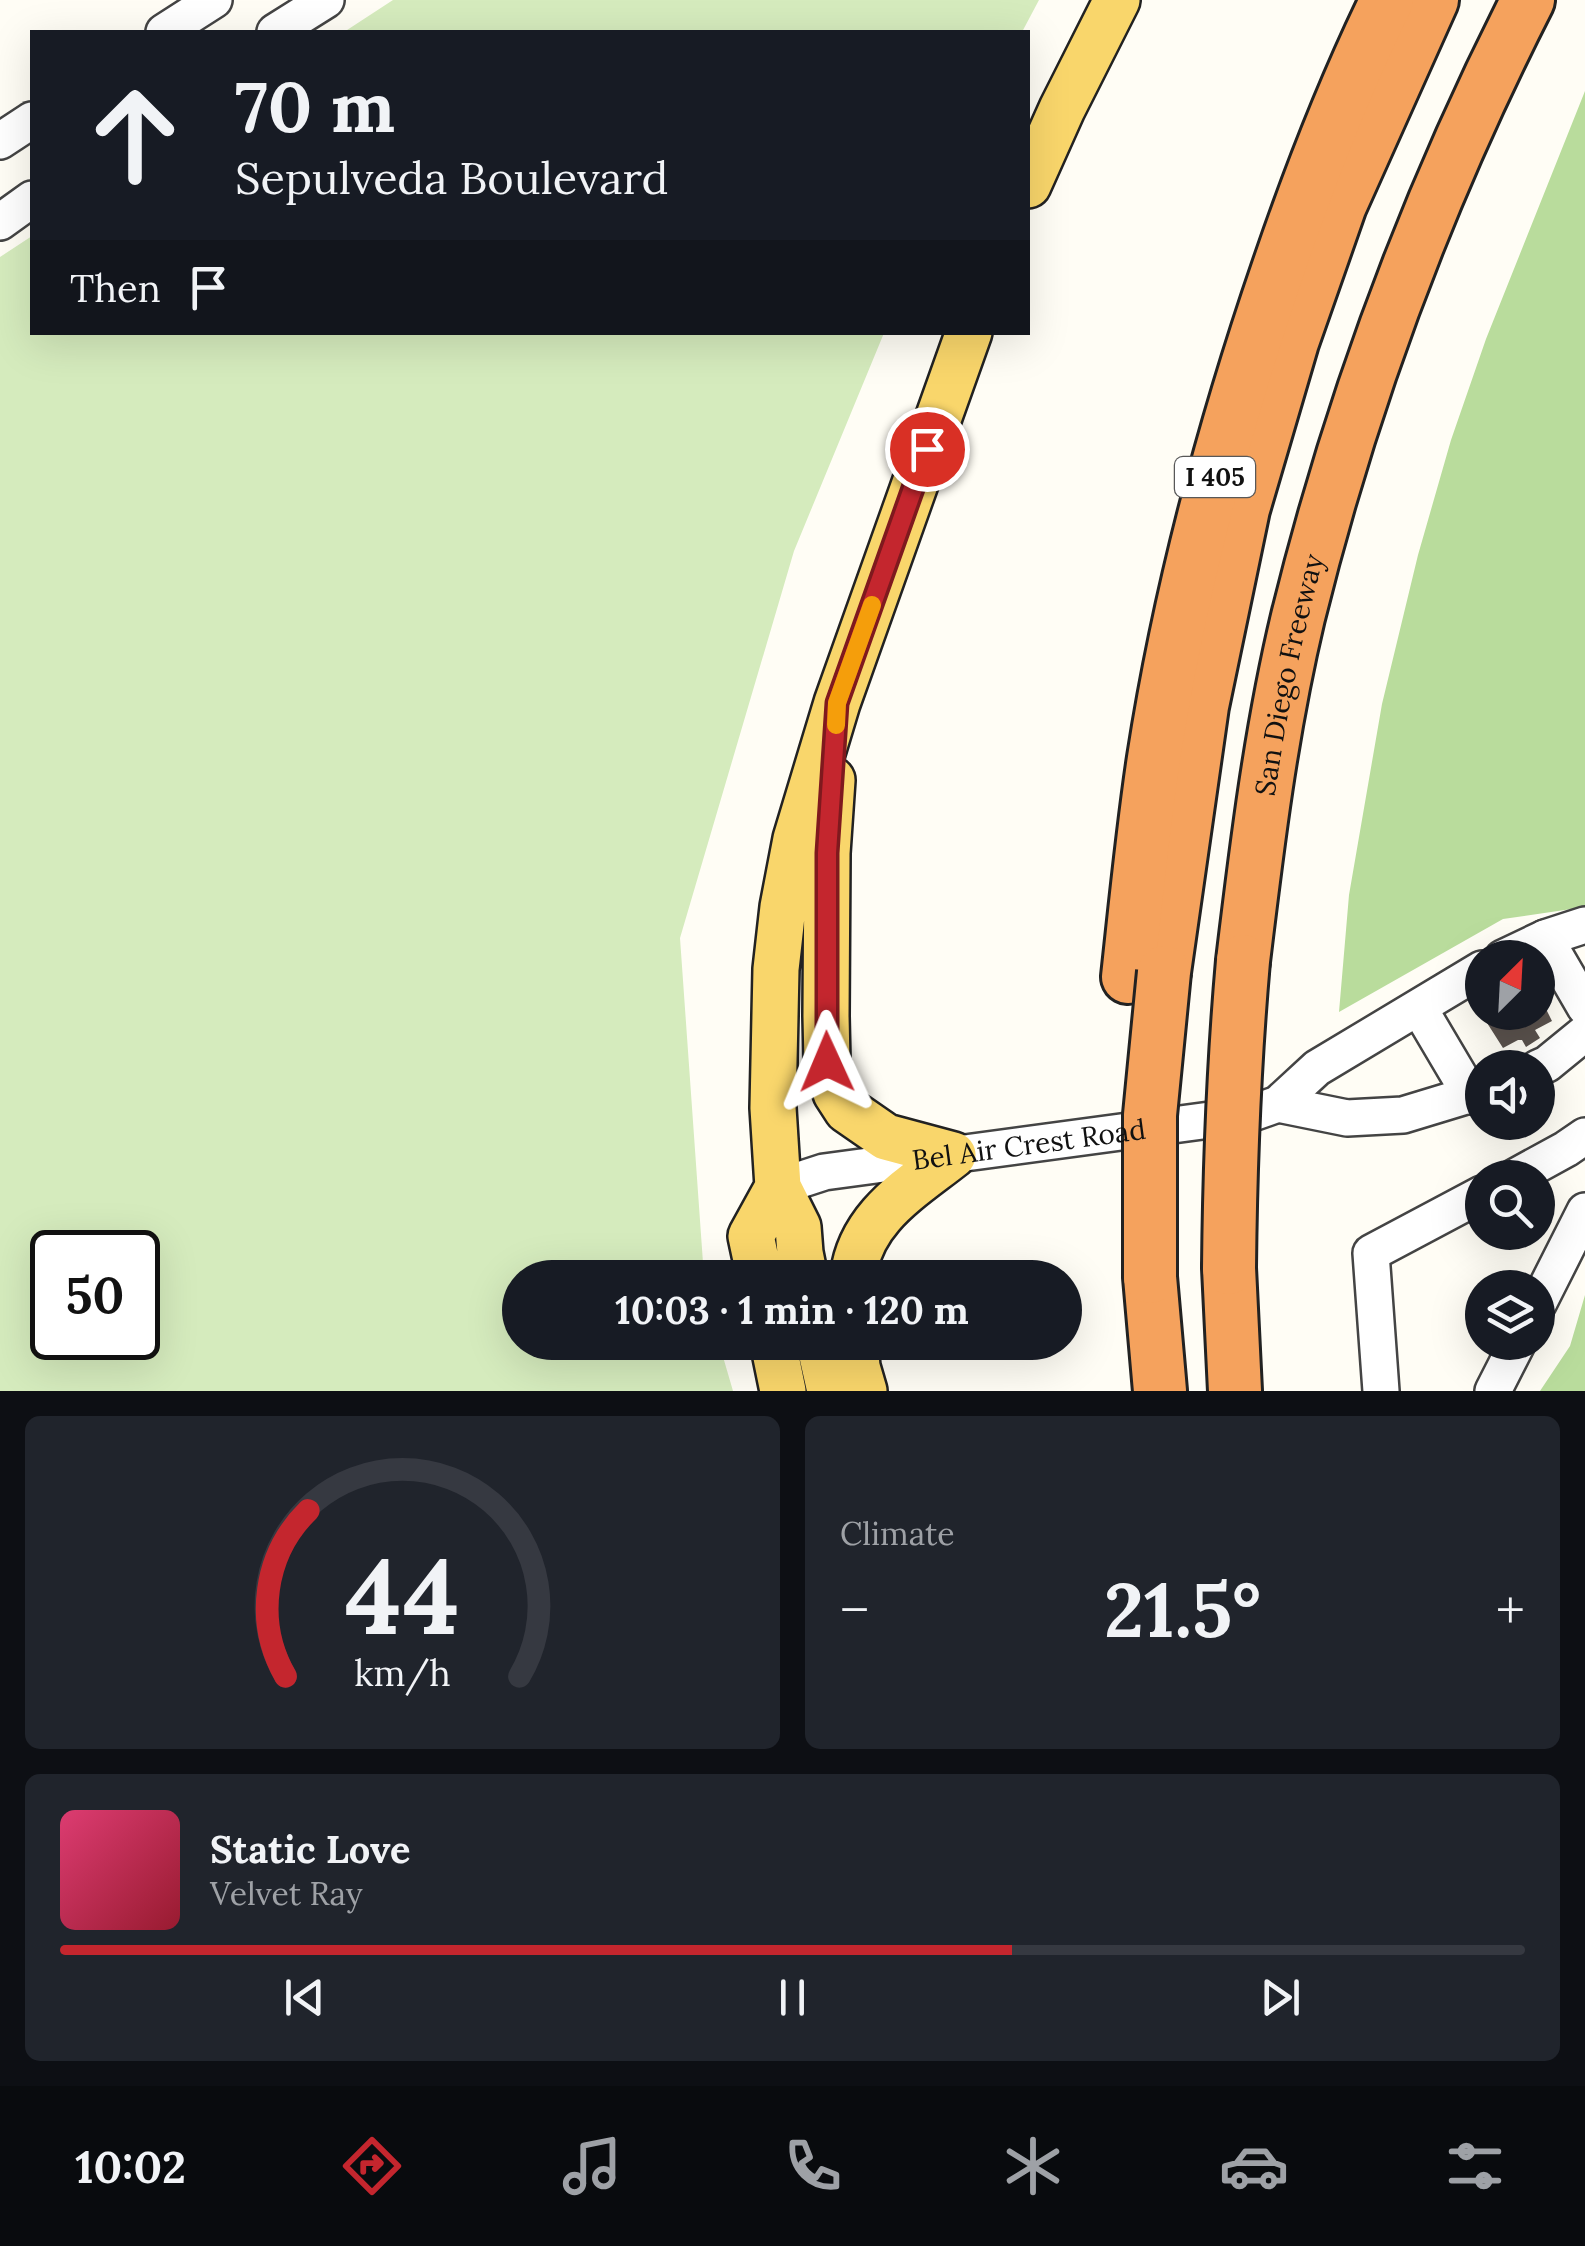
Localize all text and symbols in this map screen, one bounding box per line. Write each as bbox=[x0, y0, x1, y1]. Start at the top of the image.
text: 70 m bbox=[235, 62, 395, 151]
icon: ahead bbox=[70, 70, 200, 200]
text: Sepulveda Boulevard bbox=[235, 149, 669, 206]
icon: arrive bbox=[181, 260, 236, 315]
text: Then bbox=[70, 264, 161, 312]
pin bbox=[885, 407, 970, 492]
icon: arrive bbox=[900, 422, 955, 477]
road number: I 405 bbox=[1175, 457, 1255, 497]
street label: San Diego Freeway bbox=[1247, 550, 1332, 798]
north arrow bbox=[1465, 940, 1555, 1030]
map controls bbox=[1465, 940, 1555, 1360]
position arrow bbox=[775, 1010, 879, 1114]
button: sound bbox=[1465, 1050, 1555, 1140]
street label: Bel Air Crest Road bbox=[910, 1111, 1148, 1178]
button: search bbox=[1465, 1160, 1555, 1250]
speed limit sign: 50 bbox=[30, 1230, 160, 1360]
button: layers bbox=[1465, 1270, 1555, 1360]
text: 10:03 · 1 min · 120 m bbox=[615, 1286, 969, 1334]
text: Climate bbox=[840, 1513, 955, 1554]
text: 44 bbox=[345, 1529, 460, 1662]
text: 21.5° bbox=[1104, 1562, 1261, 1658]
text: − bbox=[840, 1575, 869, 1645]
text: + bbox=[1496, 1575, 1525, 1645]
text: km/h bbox=[354, 1650, 451, 1696]
text: Static Love bbox=[210, 1825, 410, 1873]
text: Velvet Ray bbox=[210, 1873, 363, 1914]
icon: previous bbox=[277, 1970, 332, 2025]
icon: pause bbox=[765, 1970, 820, 2025]
icon: next bbox=[1253, 1970, 1308, 2025]
icon: directions bbox=[337, 2131, 407, 2201]
icon: music bbox=[557, 2131, 627, 2201]
icon: phone bbox=[778, 2131, 848, 2201]
icon: climate bbox=[998, 2131, 1068, 2201]
icon: car bbox=[1219, 2131, 1289, 2201]
icon: filters bbox=[1440, 2131, 1510, 2201]
text: 10:02 bbox=[75, 2138, 186, 2195]

